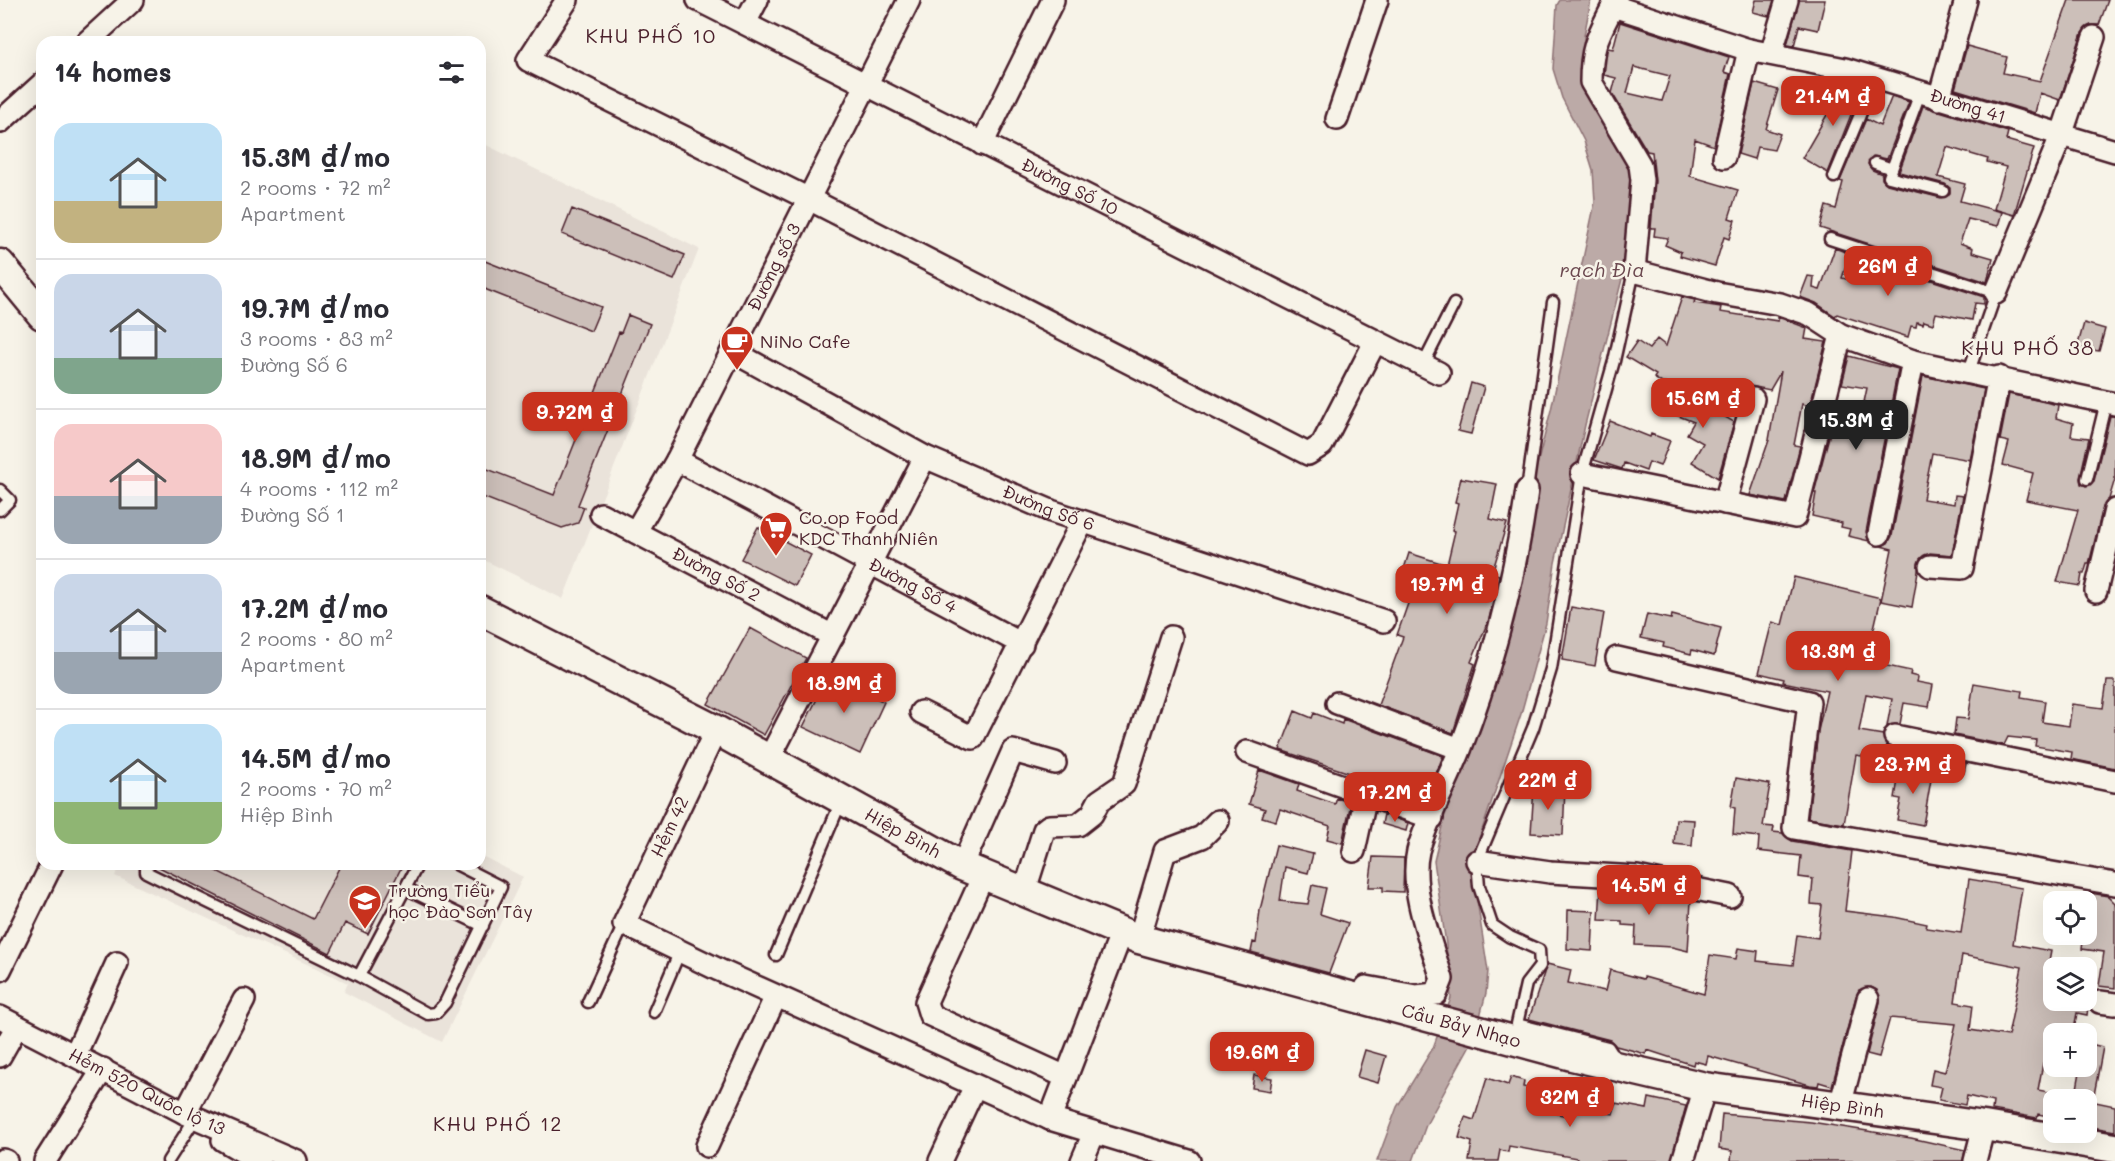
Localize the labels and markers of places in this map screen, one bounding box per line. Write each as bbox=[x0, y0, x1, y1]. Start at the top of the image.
pin: 21.4M ₫ bbox=[1778, 76, 1888, 127]
pin: 26M ₫ bbox=[1846, 246, 1930, 297]
cafe icon: NiNo Cafe bbox=[719, 324, 755, 371]
place label: NiNo Cafe bbox=[760, 329, 851, 353]
pin: 15.6M ₫ bbox=[1648, 378, 1758, 429]
pin: 9.72M ₫ bbox=[520, 392, 630, 443]
pin: 15.3M ₫ bbox=[1801, 400, 1911, 451]
place label: Co.op Food KDC Thanh Niên bbox=[799, 505, 938, 550]
supermarket icon: Co.op Food KDC Thanh Niên bbox=[758, 510, 794, 557]
pin: 19.7M ₫ bbox=[1392, 564, 1502, 615]
pin: 13.3M ₫ bbox=[1783, 631, 1893, 682]
pin: 18.9M ₫ bbox=[789, 663, 899, 714]
pin: 23.7M ₫ bbox=[1858, 744, 1968, 795]
pin: 22M ₫ bbox=[1506, 760, 1590, 811]
pin: 17.2M ₫ bbox=[1340, 772, 1450, 823]
pin: 14.5M ₫ bbox=[1594, 865, 1704, 916]
place label: Trường Tiểu học Đào Sơn Tây bbox=[388, 878, 533, 923]
school or university icon: Trường Tiểu học Đào Sơn Tây bbox=[347, 883, 383, 930]
pin: 19.6M ₫ bbox=[1207, 1032, 1317, 1083]
pin: 32M ₫ bbox=[1528, 1077, 1612, 1128]

